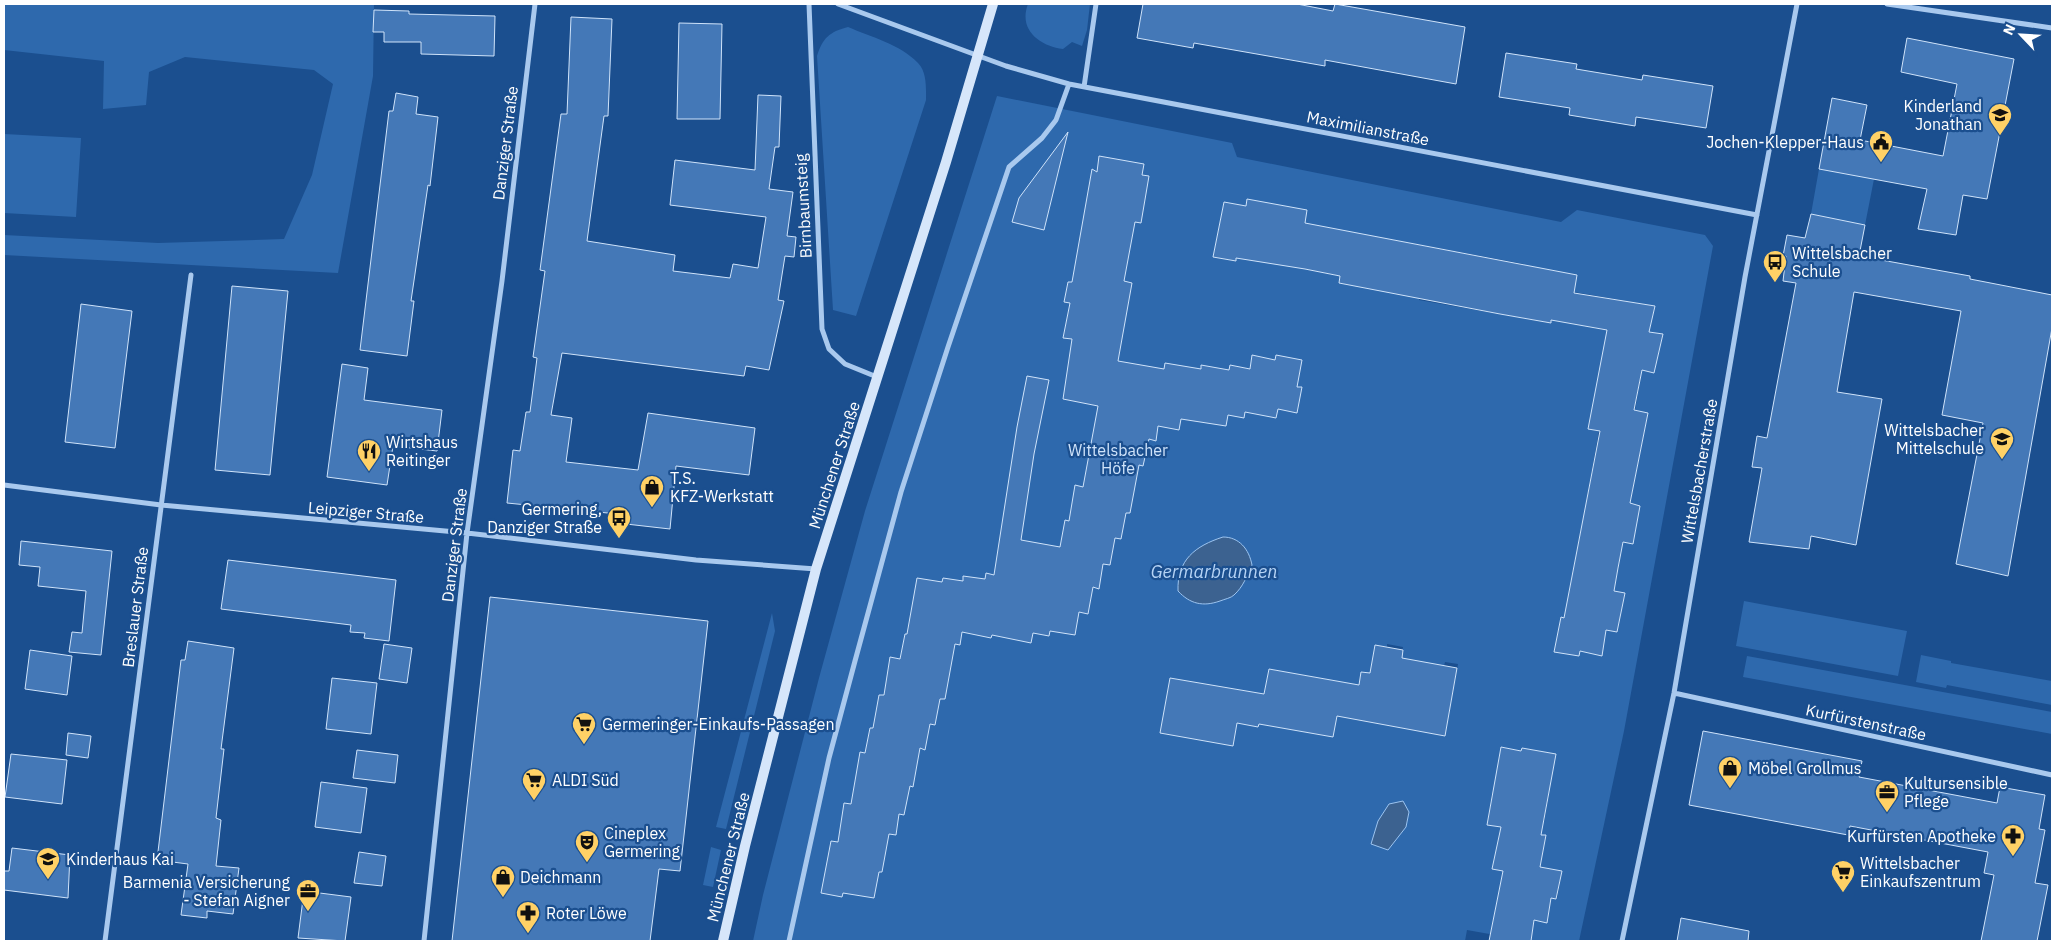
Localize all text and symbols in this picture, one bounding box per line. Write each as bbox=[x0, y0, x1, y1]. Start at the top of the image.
north arrow bbox=[1996, 10, 2046, 60]
text: N bbox=[1999, 21, 2020, 38]
street label: Danziger Straße bbox=[488, 85, 522, 201]
place label: Kinderland Jonathan bbox=[1904, 96, 1982, 134]
school or university icon: Kinderland Jonathan bbox=[1987, 102, 2013, 136]
street label: Maximilianstraße bbox=[1305, 106, 1431, 150]
public building icon: Jochen-Klepper-Haus bbox=[1868, 129, 1894, 163]
place label: Jochen-Klepper-Haus bbox=[1706, 132, 1864, 152]
street label: Birnbaumsteig bbox=[790, 153, 816, 259]
place label: Wittelsbacher Schule bbox=[1792, 243, 1892, 281]
bus stop icon: Wittelsbacher Schule bbox=[1762, 249, 1788, 283]
street label: Wittelsbacherstraße bbox=[1676, 397, 1722, 545]
street label: Münchener Straße bbox=[804, 399, 864, 531]
place label: Wittelsbacher Mittelschule bbox=[1884, 420, 1984, 458]
school or university icon: Wittelsbacher Mittelschule bbox=[1989, 426, 2015, 460]
place label: Wirtshaus Reitinger bbox=[386, 432, 458, 470]
restaurant icon: Wirtshaus Reitinger bbox=[356, 438, 382, 472]
park label: Wittelsbacher Höfe bbox=[1068, 440, 1168, 478]
place label: T.S. KFZ-Werkstatt bbox=[670, 468, 774, 506]
shop icon: T.S. KFZ-Werkstatt bbox=[639, 474, 665, 508]
street label: Danziger Straße bbox=[437, 487, 471, 603]
street label: Leipziger Straße bbox=[307, 497, 425, 527]
place label: Germering, Danziger Straße bbox=[487, 499, 602, 537]
bus stop icon: Germering, Danziger Straße bbox=[606, 505, 632, 539]
street label: Breslauer Straße bbox=[118, 545, 152, 669]
water label: Germarbrunnen bbox=[1151, 560, 1277, 583]
street label: Kurfürstenstraße bbox=[1804, 699, 1928, 745]
supermarket icon: Germeringer-Einkaufs-Passagen bbox=[571, 711, 597, 745]
place label: Germeringer-Einkaufs-Passagen bbox=[602, 714, 835, 734]
shop icon: Möbel Grollmus bbox=[1717, 755, 1743, 789]
place label: Möbel Grollmus bbox=[1748, 758, 1862, 778]
supermarket icon: ALDI Süd bbox=[521, 767, 547, 801]
place label: ALDI Süd bbox=[552, 770, 619, 790]
place label: Kultursensible Pflege bbox=[1904, 773, 2008, 811]
office icon: Kultursensible Pflege bbox=[1874, 779, 1900, 813]
street label: Münchener Straße bbox=[702, 790, 754, 924]
place label: Cineplex Germering bbox=[604, 823, 680, 861]
pharmacy icon: Kurfürsten Apotheke bbox=[2000, 823, 2026, 857]
place label: Kurfürsten Apotheke bbox=[1847, 826, 1996, 846]
theatre icon: Cineplex Germering bbox=[574, 829, 600, 863]
school or university icon: Kinderhaus Kai bbox=[35, 846, 61, 880]
place label: Kinderhaus Kai bbox=[66, 849, 174, 869]
place label: Wittelsbacher Einkaufszentrum bbox=[1860, 853, 1981, 891]
supermarket icon: Wittelsbacher Einkaufszentrum bbox=[1830, 859, 1856, 893]
shop icon: Deichmann bbox=[490, 864, 516, 898]
place label: Deichmann bbox=[520, 867, 601, 887]
place label: Barmenia Versicherung - Stefan Aigner bbox=[123, 872, 291, 910]
office icon: Barmenia Versicherung - Stefan Aigner bbox=[295, 878, 321, 912]
pharmacy icon: Roter Löwe bbox=[515, 900, 541, 934]
place label: Roter Löwe bbox=[546, 903, 627, 923]

